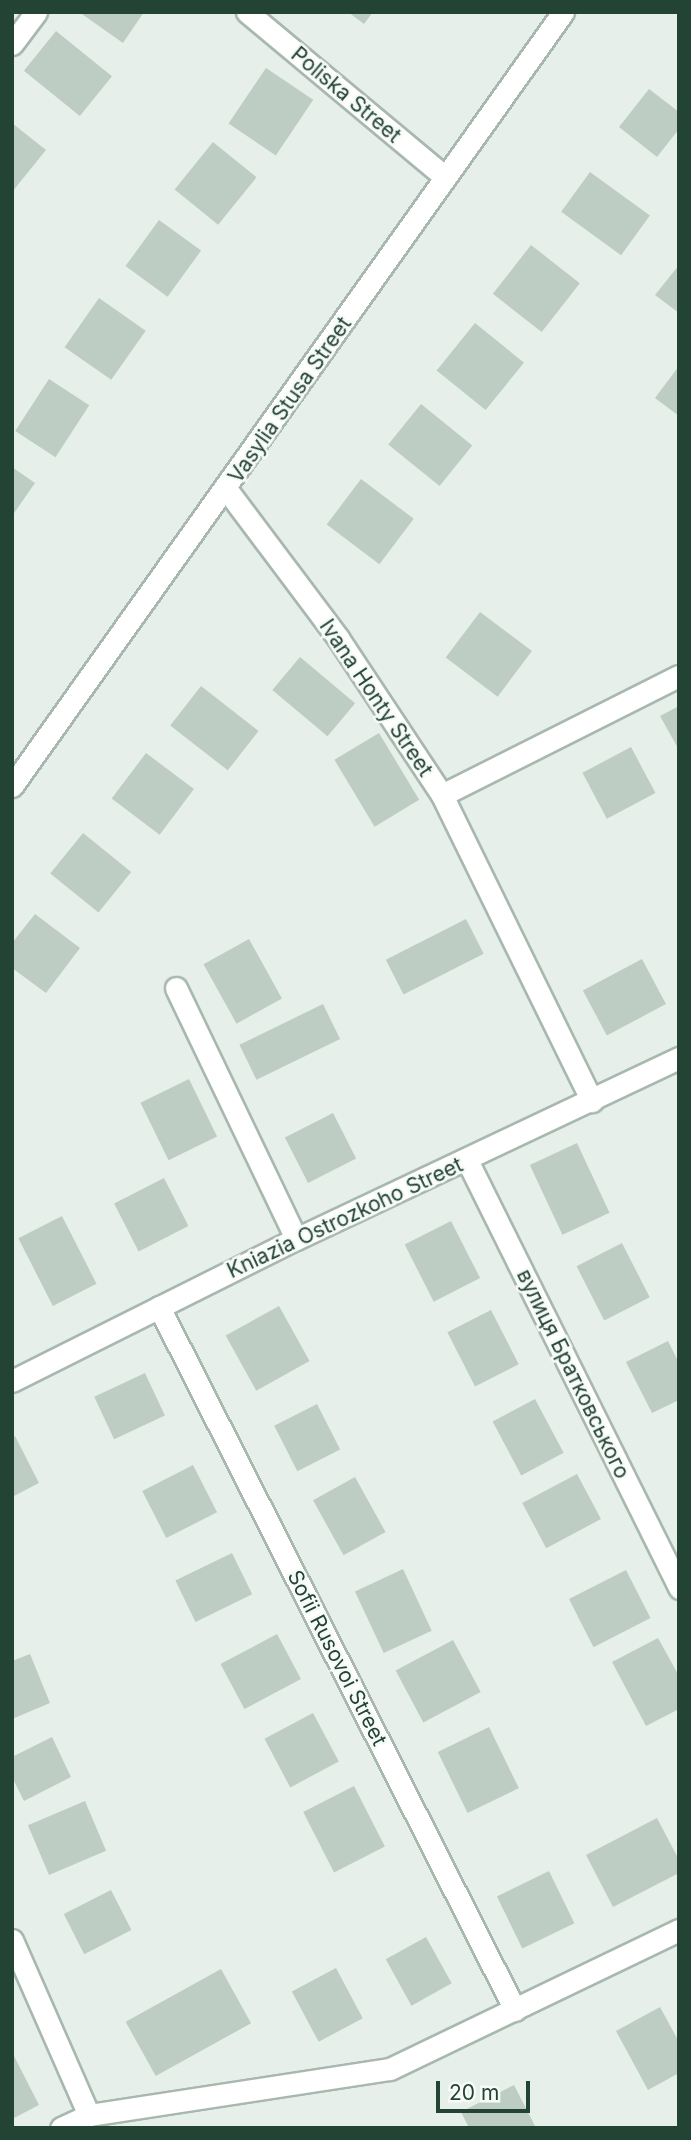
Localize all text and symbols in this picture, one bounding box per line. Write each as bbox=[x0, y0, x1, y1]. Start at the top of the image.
street label: Poliska Street bbox=[286, 42, 406, 148]
street label: Vasylia Stusa Street bbox=[223, 312, 357, 488]
street label: Ivana Honty Street bbox=[314, 615, 438, 781]
street label: Kniazia Ostrozkoho Street bbox=[223, 1152, 467, 1284]
street label: вулиця Братковського bbox=[511, 1265, 635, 1483]
street label: Sofii Rusovoi Street bbox=[282, 1566, 392, 1750]
scale bar bbox=[439, 2066, 534, 2110]
text: 20 m bbox=[449, 2080, 499, 2105]

